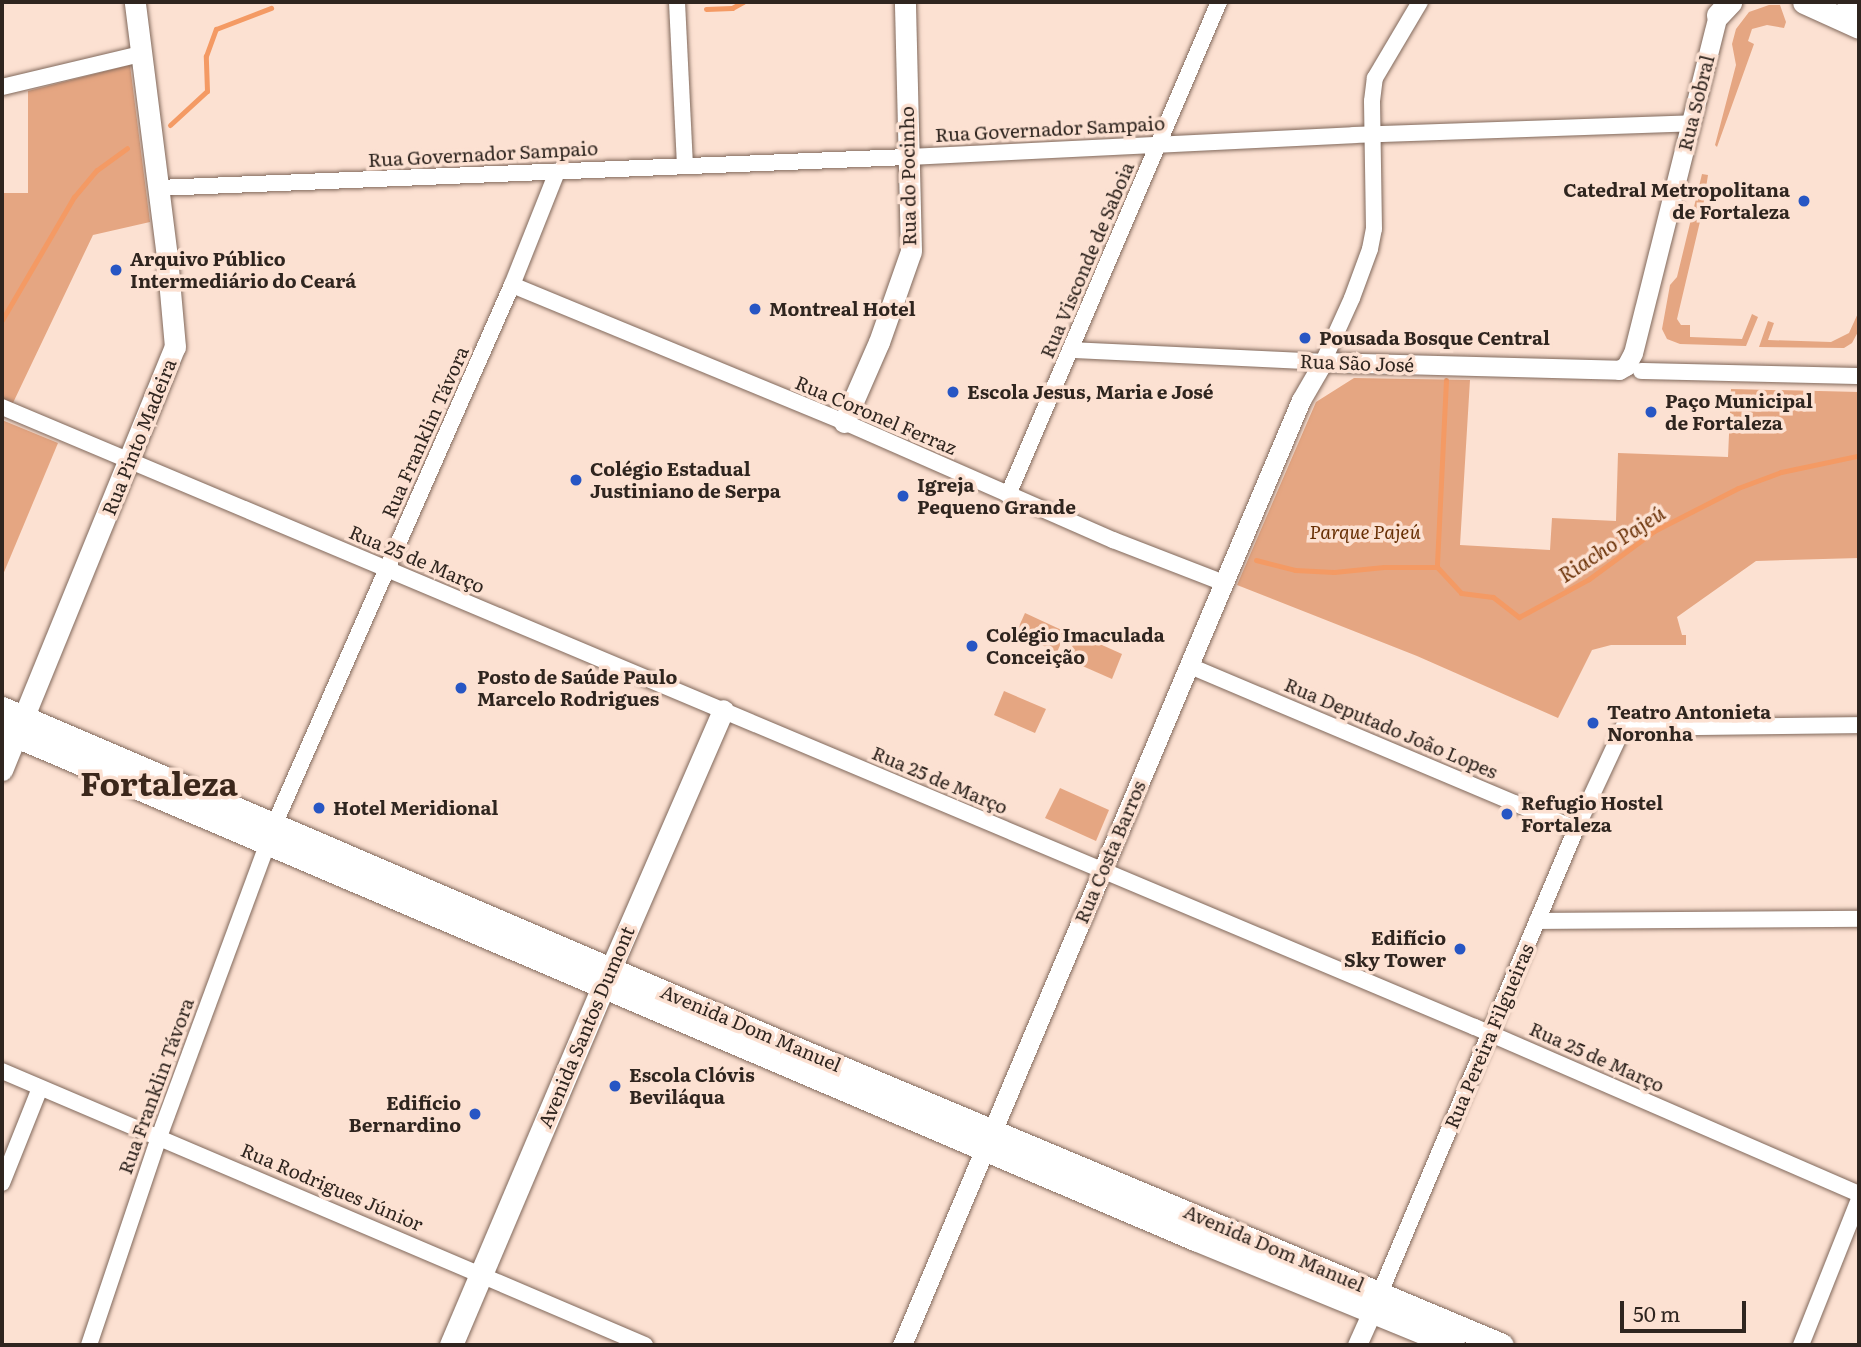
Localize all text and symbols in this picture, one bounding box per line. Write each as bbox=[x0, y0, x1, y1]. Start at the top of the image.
street label: Rua Sobral bbox=[1673, 53, 1719, 153]
street label: Rua do Pocinho bbox=[895, 106, 921, 246]
street label: Rua Governador Sampaio bbox=[934, 112, 1166, 146]
street label: Rua Governador Sampaio bbox=[367, 137, 599, 171]
street label: Rua Visconde de Saboia bbox=[1035, 159, 1139, 361]
place label: Catedral Metropolitana de Fortaleza bbox=[1563, 179, 1790, 223]
marker: Catedral Metropolitana de Fortaleza bbox=[1796, 193, 1812, 209]
place label: Arquivo Público Intermediário do Ceará bbox=[130, 248, 356, 292]
marker: Arquivo Público Intermediário do Ceará bbox=[108, 262, 124, 278]
place label: Montreal Hotel bbox=[769, 298, 916, 320]
marker: Montreal Hotel bbox=[747, 301, 763, 317]
place label: Pousada Bosque Central bbox=[1319, 327, 1550, 349]
marker: Pousada Bosque Central bbox=[1297, 330, 1313, 346]
street label: Rua Franklin Távora bbox=[377, 343, 473, 521]
street label: Rua São José bbox=[1299, 350, 1415, 376]
street label: Rua Pinto Madeira bbox=[97, 355, 181, 519]
street label: Rua Coronel Ferraz bbox=[792, 371, 960, 459]
place label: Escola Jesus, Maria e José bbox=[967, 381, 1214, 403]
marker: Escola Jesus, Maria e José bbox=[945, 384, 961, 400]
place label: Paço Municipal de Fortaleza bbox=[1665, 390, 1813, 434]
marker: Paço Municipal de Fortaleza bbox=[1643, 404, 1659, 420]
place label: Colégio Estadual Justiniano de Serpa bbox=[590, 458, 781, 502]
marker: Colégio Estadual Justiniano de Serpa bbox=[568, 472, 584, 488]
place label: Igreja Pequeno Grande bbox=[917, 474, 1076, 518]
marker: Igreja Pequeno Grande bbox=[895, 488, 911, 504]
water label: Riacho Pajeú bbox=[1553, 499, 1669, 587]
street label: Rua 25 de Março bbox=[346, 520, 488, 598]
park label: Parque Pajeú bbox=[1309, 521, 1421, 543]
place label: Colégio Imaculada Conceição bbox=[986, 624, 1165, 668]
marker: Colégio Imaculada Conceição bbox=[964, 638, 980, 654]
place label: Posto de Saúde Paulo Marcelo Rodrigues bbox=[477, 666, 677, 710]
street label: Rua Deputado João Lopes bbox=[1281, 673, 1501, 783]
marker: Posto de Saúde Paulo Marcelo Rodrigues bbox=[451, 678, 471, 698]
place label: Teatro Antonieta Noronha bbox=[1607, 701, 1771, 745]
marker: Teatro Antonieta Noronha bbox=[1585, 715, 1601, 731]
street label: Rua 25 de Março bbox=[869, 741, 1011, 819]
district label: Fortaleza bbox=[80, 762, 238, 802]
street label: Rua Costa Barros bbox=[1070, 777, 1150, 927]
place label: Refugio Hostel Fortaleza bbox=[1521, 792, 1663, 836]
place label: Hotel Meridional bbox=[333, 797, 498, 819]
marker: Hotel Meridional bbox=[311, 800, 327, 816]
marker: Refugio Hostel Fortaleza bbox=[1499, 806, 1515, 822]
street label: Avenida Santos Dumont bbox=[533, 923, 639, 1131]
place label: Edifício Sky Tower bbox=[1344, 927, 1446, 971]
street label: Rua Pereira Filgueiras bbox=[1440, 940, 1538, 1132]
marker: Edifício Sky Tower bbox=[1452, 941, 1468, 957]
street label: Avenida Dom Manuel bbox=[657, 980, 845, 1076]
street label: Rua Franklin Távora bbox=[114, 995, 198, 1177]
street label: Rua 25 de Março bbox=[1526, 1017, 1668, 1097]
place label: Escola Clóvis Beviláqua bbox=[629, 1064, 755, 1108]
marker: Escola Clóvis Beviláqua bbox=[607, 1078, 623, 1094]
place label: Edifício Bernardino bbox=[349, 1092, 461, 1136]
marker: Edifício Bernardino bbox=[467, 1106, 483, 1122]
street label: Rua Rodrigues Júnior bbox=[237, 1138, 427, 1236]
street label: Avenida Dom Manuel bbox=[1180, 1200, 1368, 1296]
scale bar bbox=[1623, 1288, 1749, 1332]
text: 50 m bbox=[1633, 1297, 1680, 1328]

